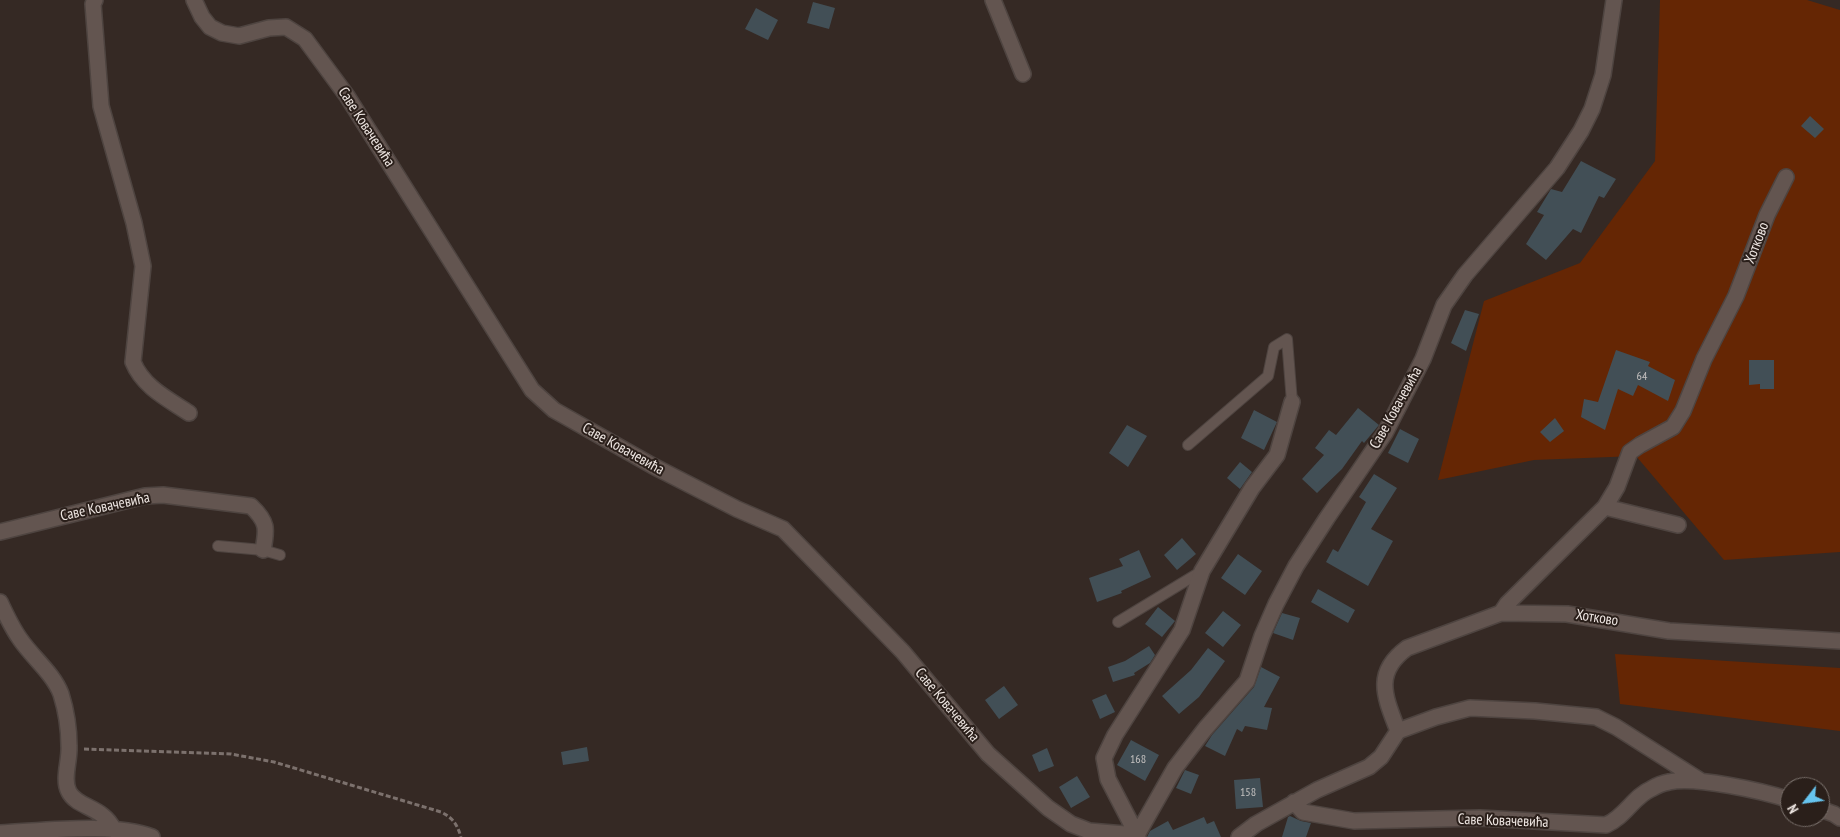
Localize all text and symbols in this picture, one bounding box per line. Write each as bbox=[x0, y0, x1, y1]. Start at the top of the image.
street label: Саве Ковачевића bbox=[334, 84, 398, 170]
street label: Хотково bbox=[1741, 220, 1773, 266]
street label: Саве Ковачевића bbox=[1366, 364, 1426, 452]
house number: 64 bbox=[1637, 370, 1647, 384]
street label: Саве Ковачевића bbox=[579, 419, 667, 479]
street label: Саве Ковачевића bbox=[59, 489, 151, 525]
street label: Хотково bbox=[1574, 606, 1620, 630]
street label: Саве Ковачевића bbox=[911, 664, 983, 746]
house number: 168 bbox=[1130, 753, 1146, 767]
north arrow bbox=[1780, 777, 1830, 827]
house number: 158 bbox=[1240, 786, 1256, 800]
text: N bbox=[1783, 801, 1803, 817]
street label: Саве Ковачевића bbox=[1457, 810, 1549, 832]

